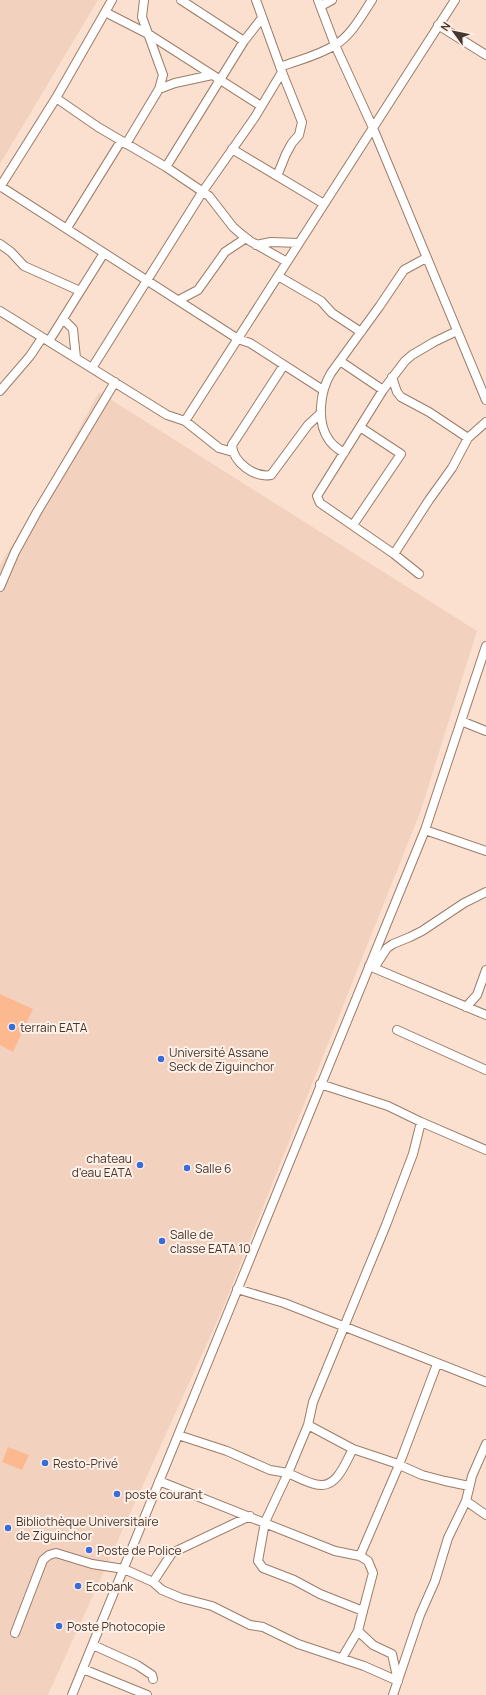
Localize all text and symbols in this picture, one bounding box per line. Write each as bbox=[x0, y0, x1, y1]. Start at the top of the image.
north arrow bbox=[434, 12, 474, 52]
text: N bbox=[437, 19, 454, 34]
place label: terrain EATA bbox=[20, 1019, 88, 1036]
marker: terrain EATA bbox=[7, 1022, 17, 1032]
place label: Université Assane Seck de Ziguinchor bbox=[169, 1044, 275, 1075]
marker: Université Assane Seck de Ziguinchor bbox=[156, 1054, 166, 1064]
place label: chateau d'eau EATA bbox=[72, 1150, 132, 1181]
marker: chateau d'eau EATA bbox=[135, 1160, 145, 1170]
place label: Salle 6 bbox=[195, 1160, 232, 1177]
marker: Salle 6 bbox=[182, 1163, 192, 1173]
place label: Salle de classe EATA 10 bbox=[170, 1226, 251, 1257]
marker: Salle de classe EATA 10 bbox=[157, 1236, 167, 1246]
place label: Resto-Privé bbox=[53, 1455, 118, 1472]
marker: Resto-Privé bbox=[40, 1458, 50, 1468]
place label: poste courant bbox=[125, 1486, 203, 1503]
marker: poste courant bbox=[112, 1489, 122, 1499]
place label: Bibliothèque Universitaire de Ziguinchor bbox=[16, 1513, 158, 1544]
marker: Bibliothèque Universitaire de Ziguinchor bbox=[3, 1523, 13, 1533]
place label: Poste de Police bbox=[97, 1542, 181, 1559]
marker: Poste de Police bbox=[84, 1545, 94, 1555]
place label: Ecobank bbox=[86, 1578, 134, 1595]
marker: Ecobank bbox=[73, 1581, 83, 1591]
place label: Poste Photocopie bbox=[67, 1618, 165, 1635]
marker: Poste Photocopie bbox=[54, 1621, 64, 1631]

